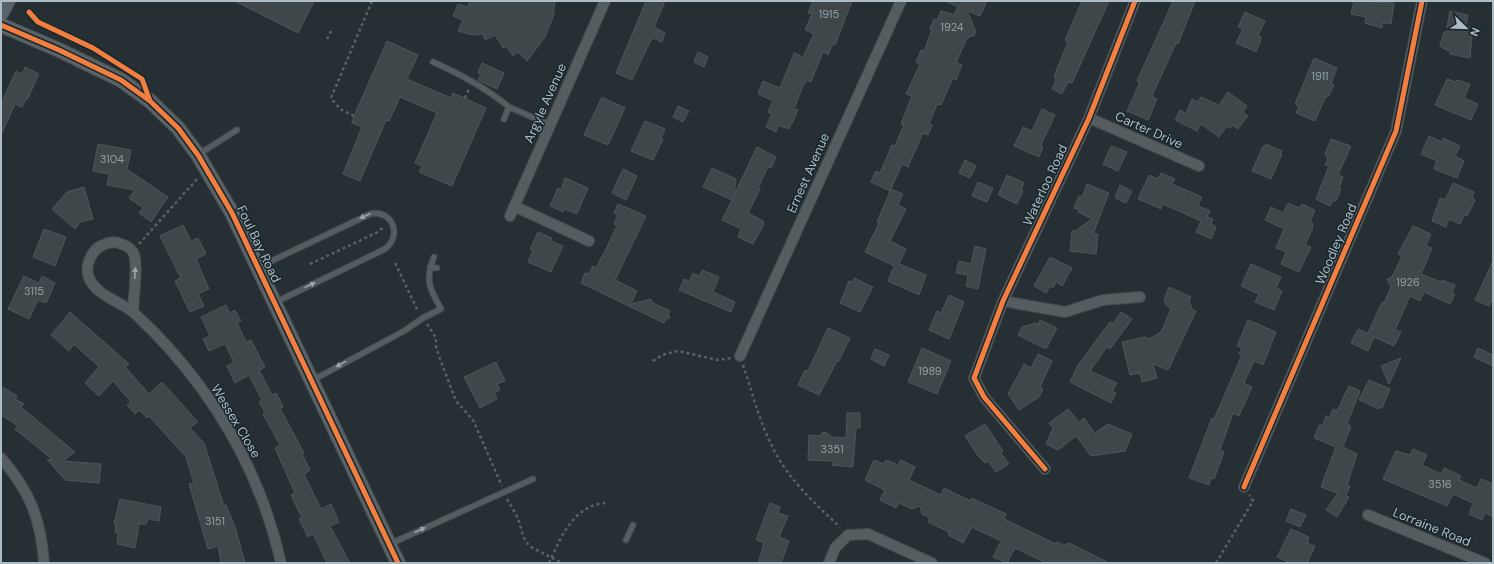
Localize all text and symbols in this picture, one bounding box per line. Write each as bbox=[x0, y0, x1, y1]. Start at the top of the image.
house number: 1915 bbox=[819, 7, 839, 21]
north arrow bbox=[1446, 8, 1486, 48]
house number: 1924 bbox=[941, 20, 964, 34]
text: N bbox=[1467, 25, 1483, 38]
street label: Argyle Avenue bbox=[520, 60, 570, 146]
house number: 1911 bbox=[1311, 69, 1329, 83]
street label: Carter Drive bbox=[1112, 107, 1186, 153]
street label: Ernest Avenue bbox=[783, 130, 833, 216]
street label: Waterloo Road bbox=[1019, 142, 1071, 228]
house number: 3104 bbox=[100, 152, 124, 166]
street label: Woodley Road bbox=[1311, 201, 1361, 287]
street label: Foul Bay Road bbox=[233, 203, 285, 285]
one-way arrow bbox=[360, 213, 371, 219]
one-way arrow bbox=[131, 267, 138, 279]
house number: 1926 bbox=[1396, 275, 1420, 289]
one-way arrow bbox=[305, 282, 316, 288]
house number: 3115 bbox=[24, 284, 44, 298]
one-way arrow bbox=[335, 361, 347, 367]
house number: 1989 bbox=[918, 364, 942, 378]
street label: Wessex Close bbox=[207, 381, 265, 461]
house number: 3351 bbox=[820, 442, 844, 456]
house number: 3516 bbox=[1428, 477, 1452, 491]
street label: Lorraine Road bbox=[1390, 504, 1474, 550]
house number: 3151 bbox=[205, 514, 225, 528]
one-way arrow bbox=[414, 527, 426, 533]

